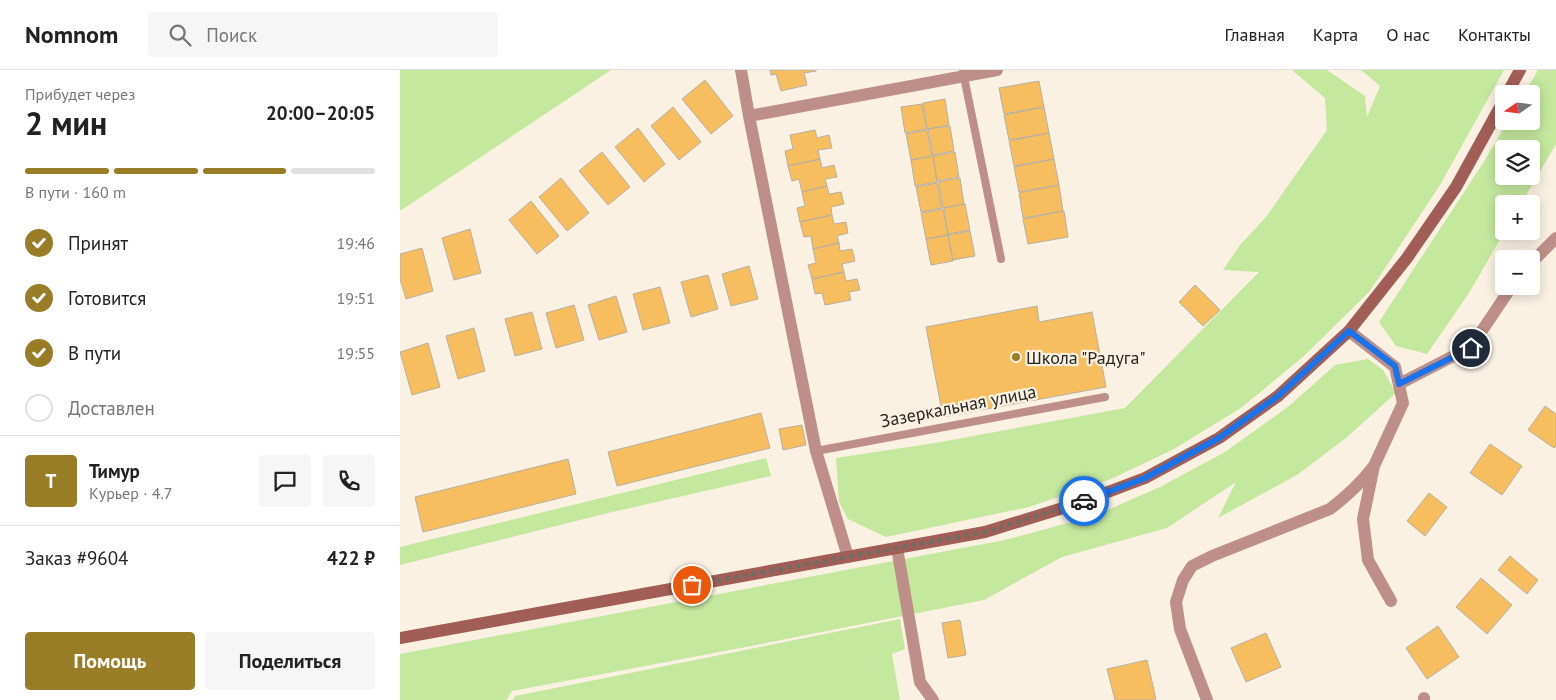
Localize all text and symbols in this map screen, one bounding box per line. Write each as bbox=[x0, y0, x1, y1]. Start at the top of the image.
search box bbox=[148, 12, 498, 57]
text: Nomnom bbox=[25, 19, 118, 50]
icon: search bbox=[166, 21, 194, 49]
text: Поиск bbox=[206, 23, 257, 47]
text: Главная bbox=[1224, 23, 1285, 46]
text: Карта bbox=[1313, 23, 1358, 46]
text: О нас bbox=[1386, 23, 1430, 46]
text: Контакты bbox=[1458, 23, 1531, 46]
text: Прибудет через bbox=[25, 84, 135, 104]
north arrow bbox=[1495, 85, 1540, 130]
map controls bbox=[1495, 85, 1540, 295]
text: 20:00–20:05 bbox=[266, 101, 375, 125]
text: 2 мин bbox=[25, 102, 107, 144]
button: layers bbox=[1495, 140, 1540, 185]
text: В пути · 160 m bbox=[25, 182, 126, 202]
button: + bbox=[1495, 195, 1540, 240]
icon: check bbox=[25, 229, 53, 257]
text: Принят bbox=[68, 231, 128, 255]
text: 19:46 bbox=[337, 233, 375, 253]
button: − bbox=[1495, 250, 1540, 295]
icon: check bbox=[25, 284, 53, 312]
text: Готовится bbox=[68, 286, 146, 310]
text: 19:51 bbox=[337, 288, 375, 308]
pin bbox=[1450, 327, 1492, 369]
icon: home bbox=[1457, 334, 1485, 362]
icon: check bbox=[25, 339, 53, 367]
text: В пути bbox=[68, 341, 121, 365]
text: 19:55 bbox=[337, 343, 375, 363]
place label: Школа "Радуга" bbox=[1026, 346, 1145, 369]
marker: Школа "Радуга" bbox=[1010, 351, 1022, 363]
street label: Зазеркальная улица bbox=[878, 380, 1038, 432]
text: Доставлен bbox=[68, 396, 155, 420]
button: chat bbox=[259, 455, 311, 507]
button: phone bbox=[323, 455, 375, 507]
text: Тимур bbox=[89, 459, 140, 483]
text: Т bbox=[46, 469, 56, 493]
courier bbox=[1059, 476, 1109, 526]
text: Курьер · 4.7 bbox=[89, 483, 173, 503]
icon: car bbox=[1070, 487, 1098, 515]
text: Заказ #9604 bbox=[25, 546, 128, 570]
text: 422 ₽ bbox=[327, 546, 375, 570]
pin bbox=[671, 564, 713, 606]
icon: bag bbox=[678, 571, 706, 599]
button: Помощь bbox=[25, 632, 195, 690]
button: Поделиться bbox=[205, 632, 375, 690]

